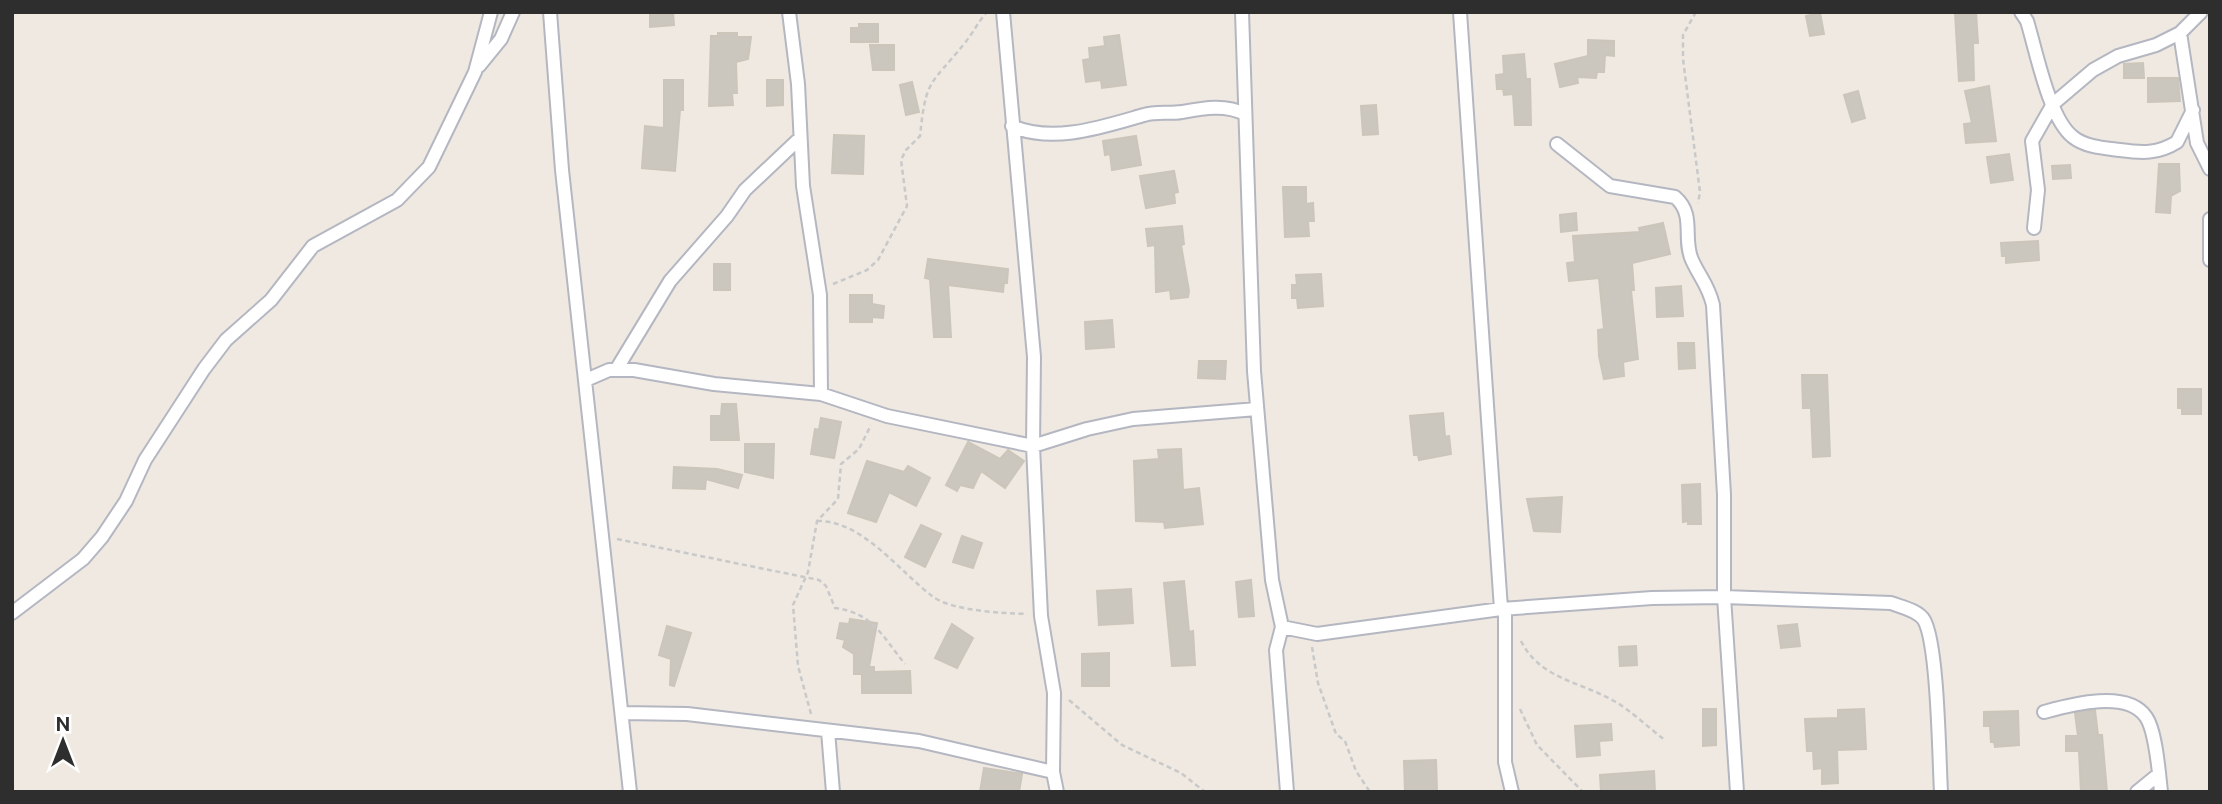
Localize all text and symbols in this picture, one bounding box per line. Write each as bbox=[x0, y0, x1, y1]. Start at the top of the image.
north arrow bbox=[28, 706, 98, 776]
text: N bbox=[56, 713, 70, 735]

